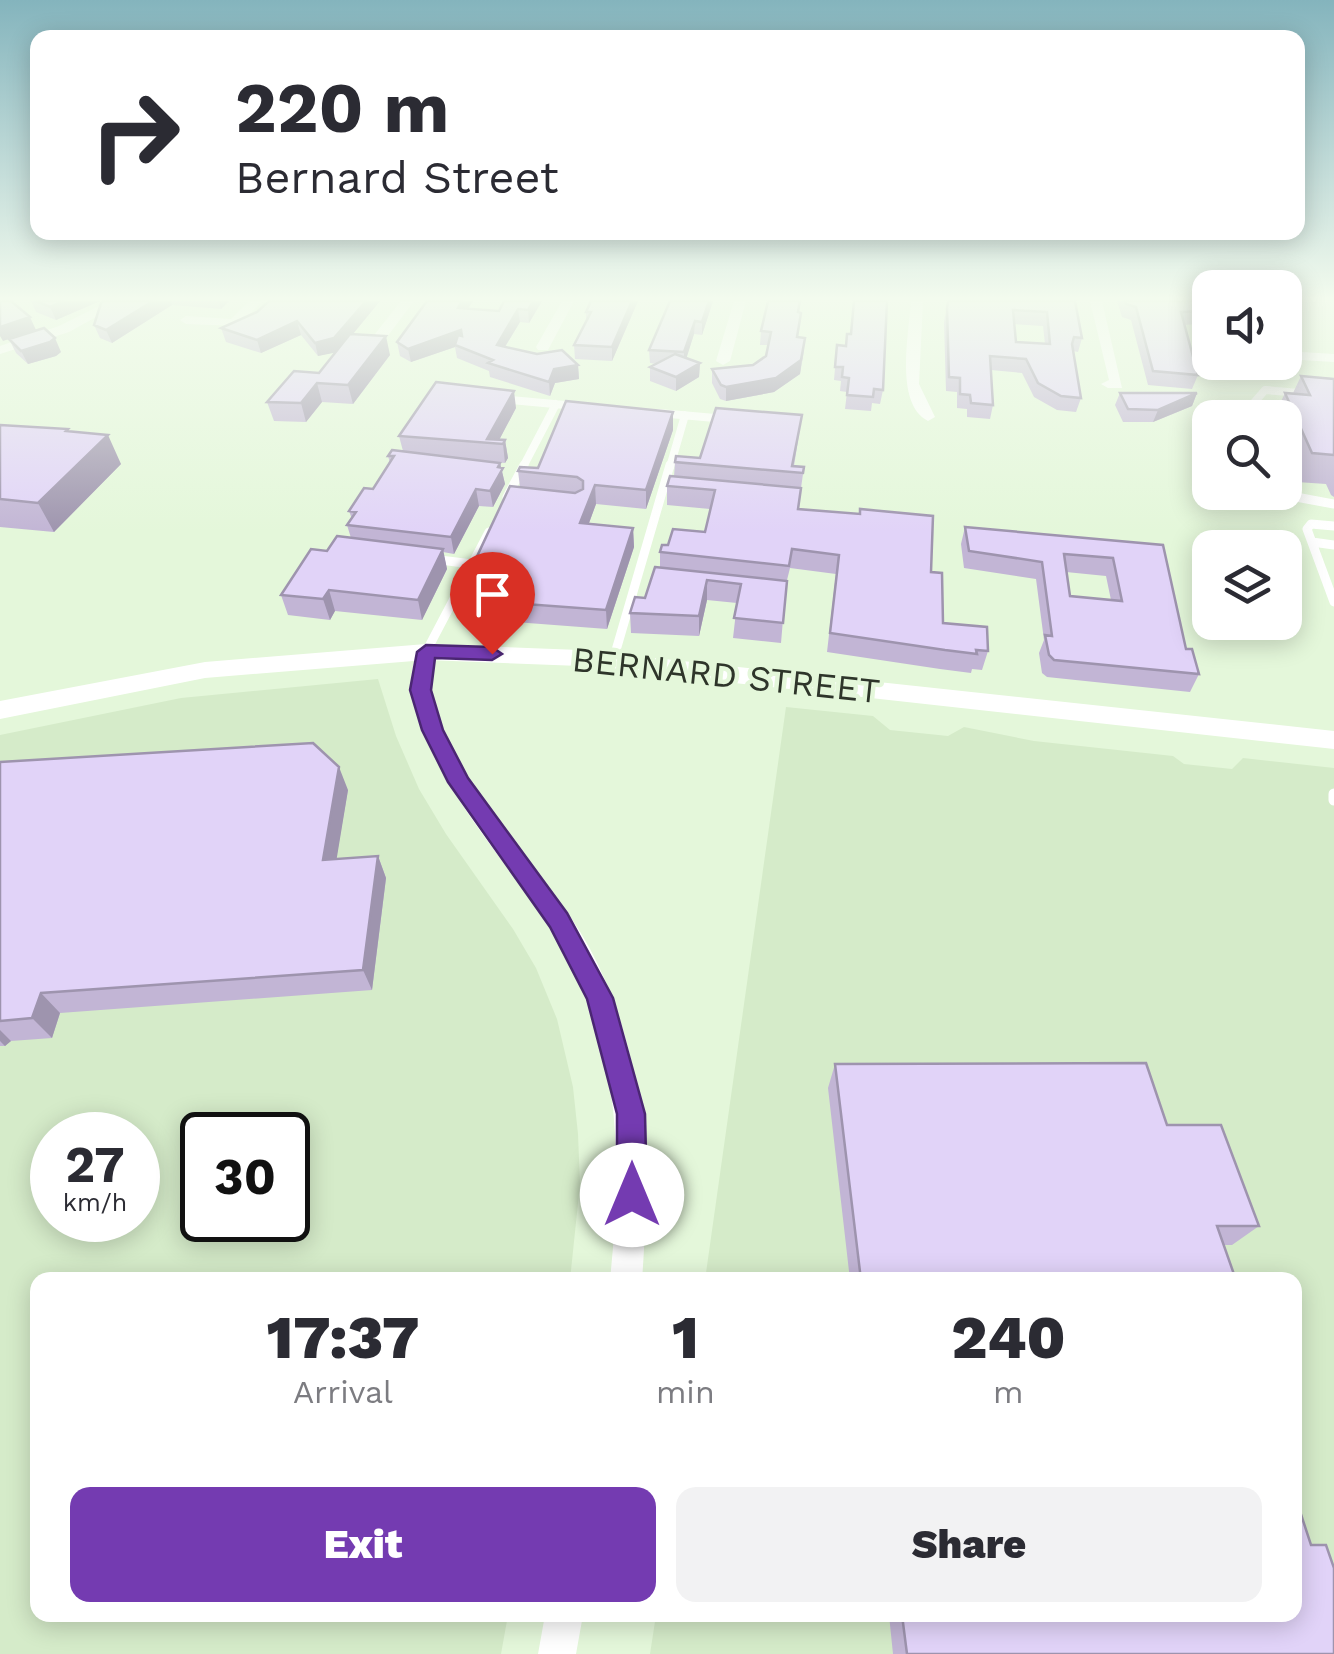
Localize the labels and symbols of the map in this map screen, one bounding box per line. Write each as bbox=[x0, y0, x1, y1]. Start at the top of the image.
pin bbox=[450, 552, 535, 655]
street label: BERNARD STREET bbox=[570, 638, 882, 712]
speed limit sign: 30 bbox=[180, 1112, 310, 1242]
position arrow bbox=[580, 1143, 684, 1247]

